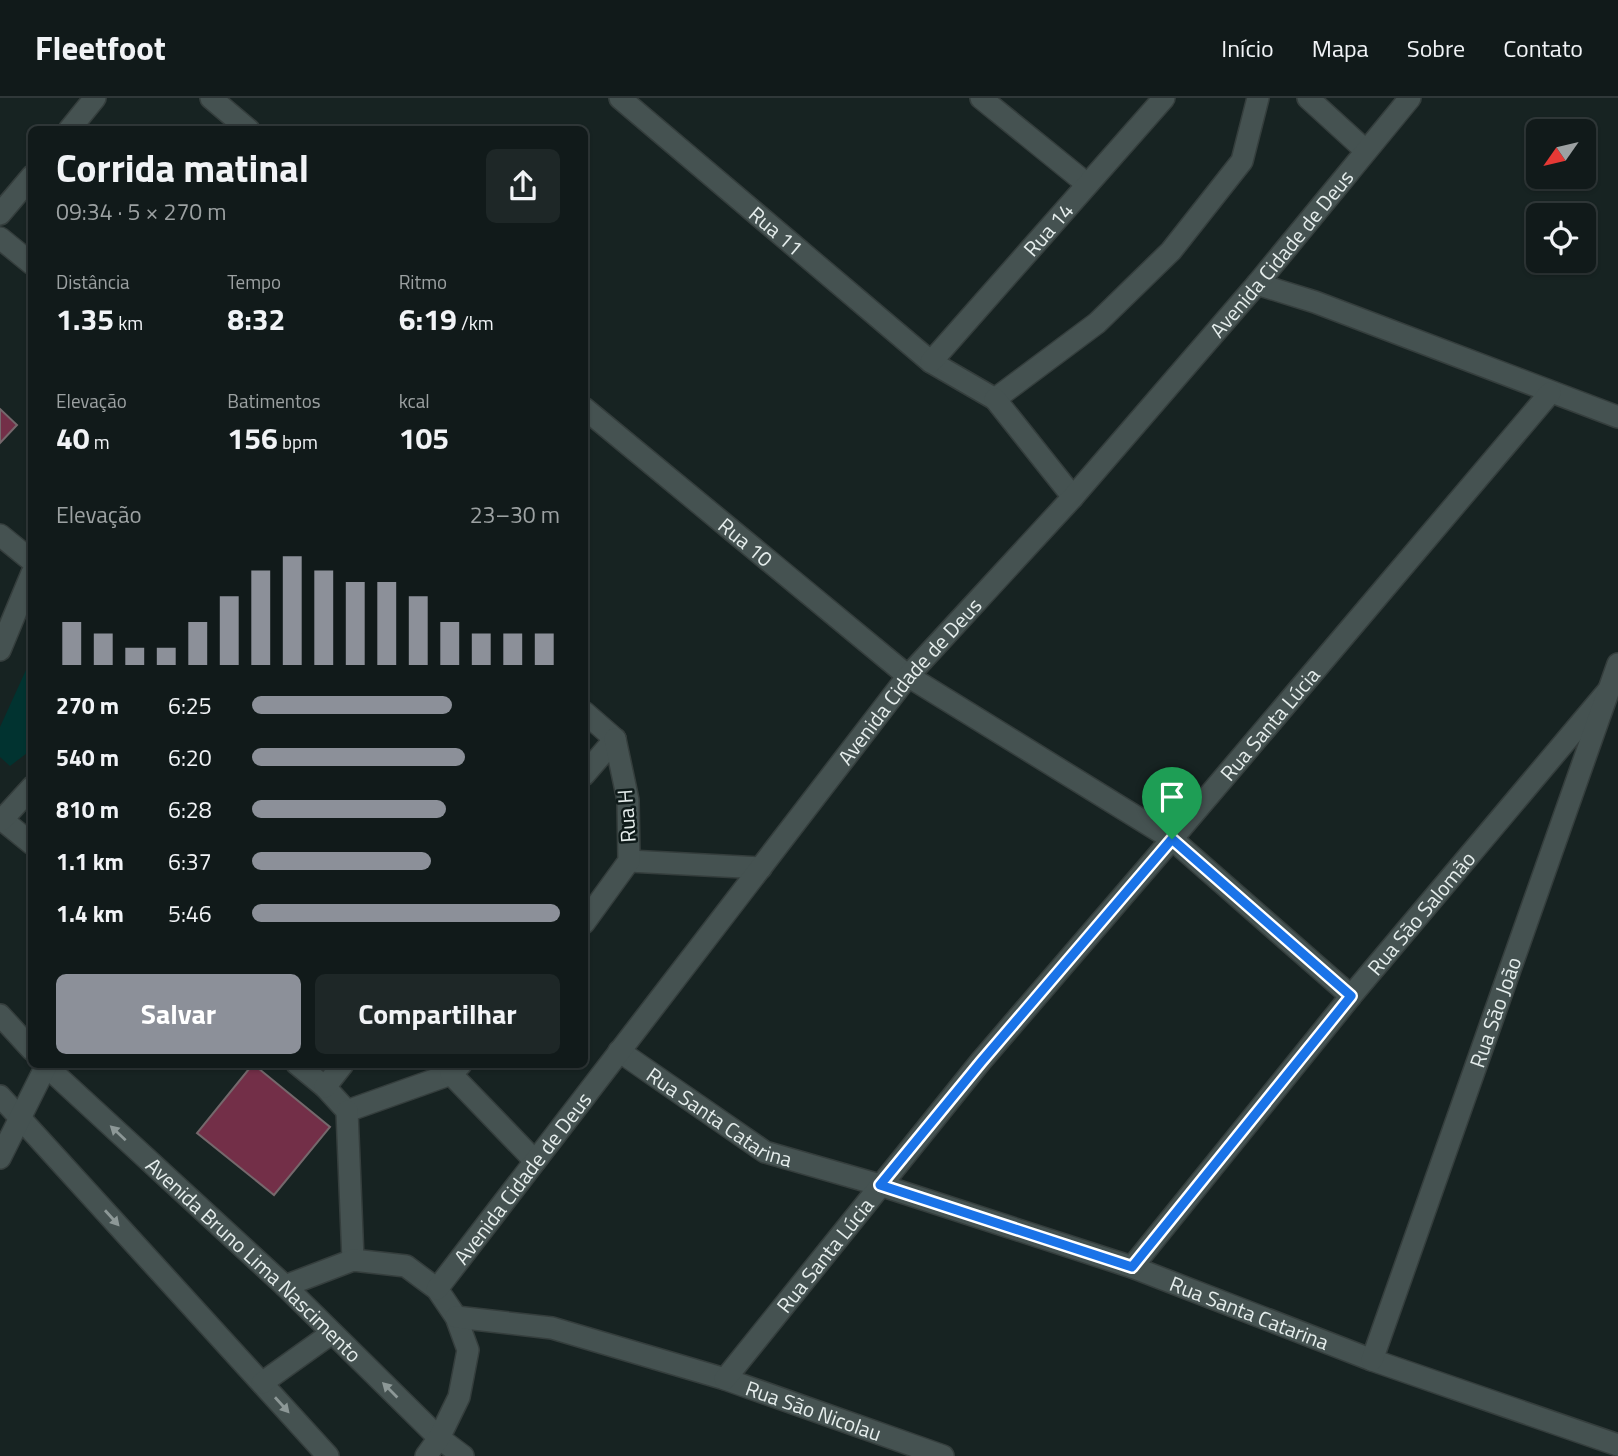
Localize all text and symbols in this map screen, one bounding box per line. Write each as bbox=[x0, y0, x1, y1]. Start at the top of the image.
text: Fleetfoot bbox=[35, 23, 166, 73]
text: Início bbox=[1221, 30, 1274, 66]
text: Mapa bbox=[1312, 30, 1369, 66]
text: Sobre bbox=[1407, 30, 1465, 66]
text: Contato bbox=[1503, 30, 1583, 66]
north arrow bbox=[1526, 119, 1596, 189]
map controls bbox=[1526, 119, 1596, 273]
text: Corrida matinal bbox=[56, 139, 309, 197]
button: share bbox=[486, 149, 560, 223]
street label: Avenida Cidade de Deus bbox=[1202, 162, 1361, 344]
text: 09:34 · 5 × 270 m bbox=[56, 194, 226, 229]
street label: Rua 14 bbox=[1015, 195, 1081, 263]
street label: Rua 11 bbox=[742, 198, 811, 263]
button: locate bbox=[1526, 203, 1596, 273]
text: Distância bbox=[56, 267, 130, 296]
text: Tempo bbox=[227, 267, 281, 296]
text: Ritmo bbox=[399, 267, 447, 296]
text: 1.35 bbox=[56, 296, 114, 342]
text: 8:32 bbox=[227, 296, 285, 342]
text: 6:19 bbox=[399, 296, 457, 342]
text: km bbox=[114, 308, 143, 337]
text: /km bbox=[457, 308, 494, 337]
text: Elevação bbox=[56, 386, 127, 415]
text: Batimentos bbox=[227, 386, 321, 415]
text: kcal bbox=[399, 386, 430, 415]
text: 40 bbox=[56, 415, 90, 461]
text: 156 bbox=[227, 415, 278, 461]
text: 105 bbox=[399, 415, 449, 461]
text: m bbox=[90, 427, 110, 456]
text: bpm bbox=[278, 427, 318, 456]
text: Elevação bbox=[56, 497, 142, 532]
text: 23–30 m bbox=[470, 497, 560, 532]
street label: Rua 10 bbox=[711, 510, 780, 574]
street label: Avenida Cidade de Deus bbox=[829, 590, 989, 772]
street label: Rua Santa Lúcia bbox=[1212, 660, 1327, 788]
text: 270 m bbox=[56, 688, 119, 723]
text: 6:25 bbox=[168, 688, 212, 723]
text: 540 m bbox=[56, 740, 119, 775]
text: 6:20 bbox=[168, 740, 212, 775]
pin bbox=[1142, 767, 1202, 839]
icon: arrive bbox=[1153, 778, 1191, 816]
street label: Rua H bbox=[608, 788, 644, 844]
text: 810 m bbox=[56, 792, 119, 827]
text: 6:28 bbox=[168, 792, 212, 827]
text: 1.1 km bbox=[56, 844, 124, 879]
text: 6:37 bbox=[168, 844, 212, 879]
street label: Rua São Salomão bbox=[1359, 844, 1483, 982]
text: 1.4 km bbox=[56, 896, 124, 931]
text: 5:46 bbox=[168, 896, 212, 931]
street label: Rua São João bbox=[1461, 952, 1529, 1072]
button: Salvar bbox=[56, 974, 301, 1054]
button: Compartilhar bbox=[315, 974, 560, 1054]
street label: Rua Santa Catarina bbox=[640, 1059, 796, 1175]
street label: Avenida Cidade de Deus bbox=[446, 1085, 599, 1271]
one-way arrow bbox=[109, 1125, 127, 1141]
street label: Avenida Bruno Lima Nascimento bbox=[139, 1150, 369, 1370]
street label: Rua Santa Lúcia bbox=[768, 1190, 881, 1320]
one-way arrow bbox=[104, 1209, 120, 1226]
street label: Rua Santa Catarina bbox=[1165, 1267, 1334, 1358]
street label: Rua São Nicolau bbox=[741, 1372, 886, 1449]
one-way arrow bbox=[382, 1382, 399, 1399]
one-way arrow bbox=[273, 1396, 289, 1413]

